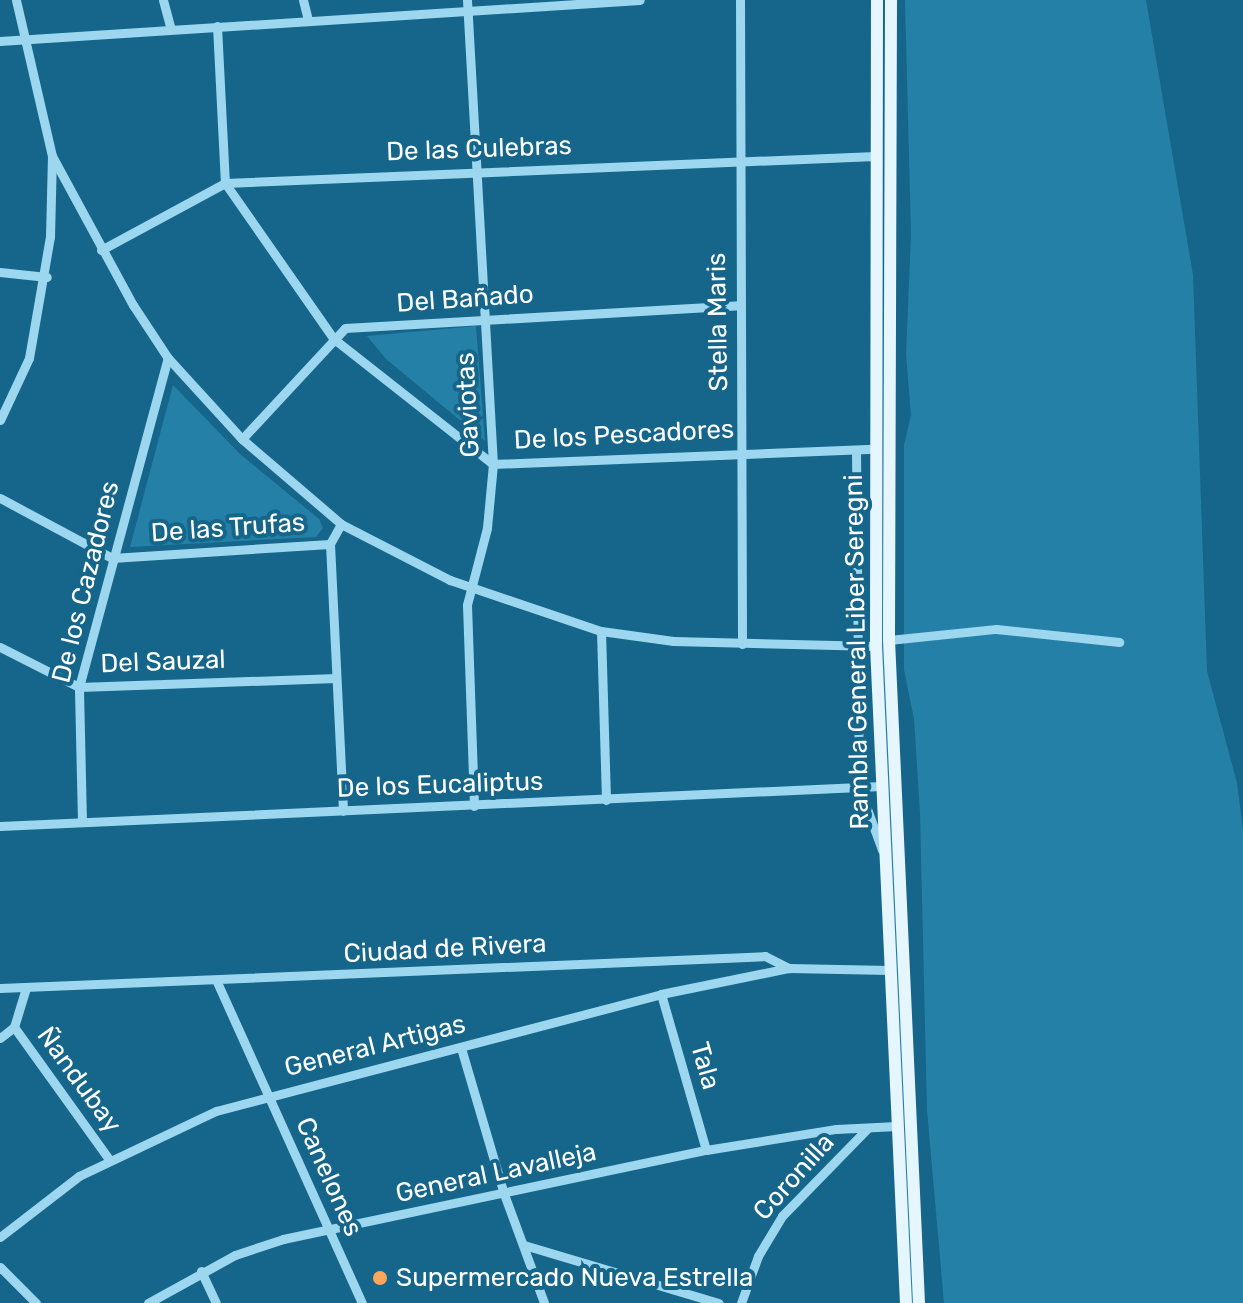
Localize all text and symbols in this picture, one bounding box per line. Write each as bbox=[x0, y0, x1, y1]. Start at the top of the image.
street label: De las Culebras bbox=[386, 130, 572, 168]
street label: Stella Maris bbox=[701, 252, 735, 392]
street label: Del Bañado bbox=[395, 279, 535, 319]
street label: Gaviotas bbox=[450, 352, 486, 458]
street label: De los Pescadores bbox=[513, 414, 735, 456]
street label: Rambla General Liber Seregni bbox=[838, 474, 876, 830]
street label: De los Cazadores bbox=[46, 478, 126, 686]
street label: De las Trufas bbox=[150, 507, 306, 549]
street label: Del Sauzal bbox=[100, 644, 226, 680]
street label: De los Eucaliptus bbox=[336, 766, 544, 804]
street label: Ciudad de Rivera bbox=[343, 928, 547, 970]
street label: General Artigas bbox=[281, 1008, 469, 1084]
street label: Ñandubay bbox=[30, 1021, 128, 1139]
street label: Tala bbox=[683, 1039, 727, 1093]
street label: Canelones bbox=[289, 1113, 369, 1241]
street label: Coronilla bbox=[747, 1127, 841, 1227]
street label: General Lavalleja bbox=[393, 1136, 599, 1210]
place label: Supermercado Nueva Estrella bbox=[396, 1262, 753, 1294]
marker: Supermercado Nueva Estrella bbox=[371, 1269, 389, 1287]

